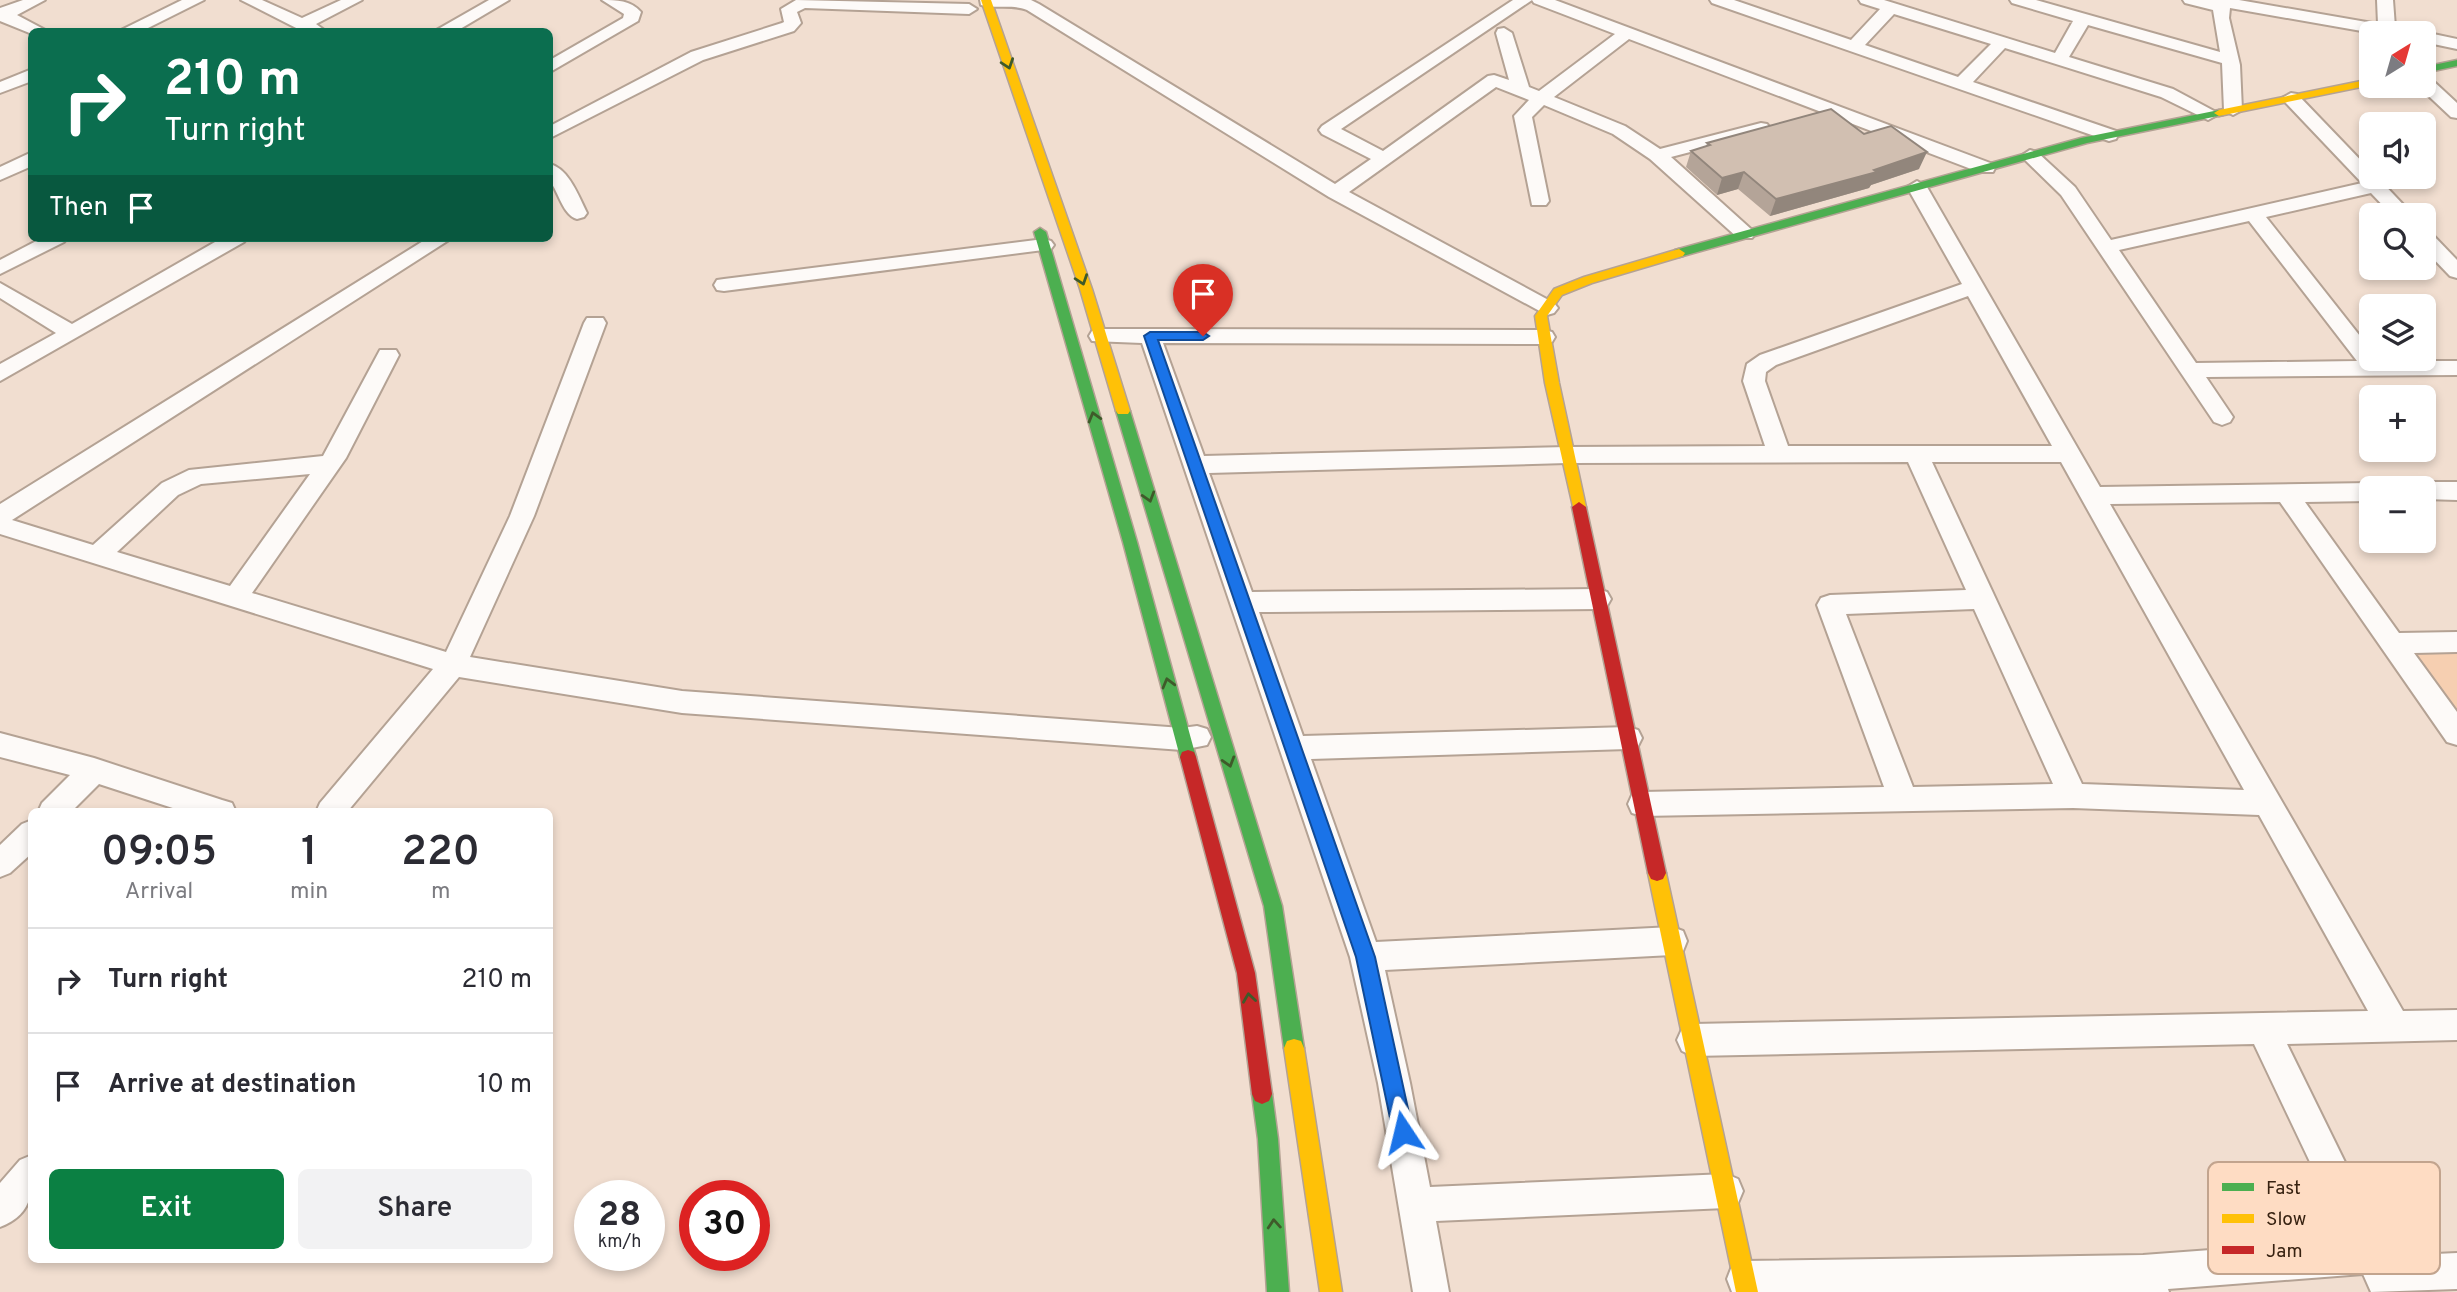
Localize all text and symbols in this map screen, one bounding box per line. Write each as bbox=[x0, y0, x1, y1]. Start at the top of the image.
north arrow bbox=[2359, 21, 2436, 98]
map controls bbox=[2359, 21, 2436, 553]
text: 210 m bbox=[164, 51, 301, 113]
icon: right bbox=[49, 56, 140, 147]
one-way arrow bbox=[1000, 58, 1014, 70]
text: Turn right bbox=[164, 112, 306, 152]
button: sound bbox=[2359, 112, 2436, 189]
icon: arrive bbox=[122, 189, 160, 227]
text: Then bbox=[49, 192, 108, 225]
button: search bbox=[2359, 203, 2436, 280]
pin bbox=[1173, 264, 1233, 336]
one-way arrow bbox=[1074, 273, 1088, 285]
icon: arrive bbox=[1184, 275, 1222, 313]
button: layers bbox=[2359, 294, 2436, 371]
button: + bbox=[2359, 385, 2436, 462]
one-way arrow bbox=[1087, 411, 1102, 423]
button: − bbox=[2359, 476, 2436, 553]
one-way arrow bbox=[1141, 491, 1156, 503]
one-way arrow bbox=[1161, 677, 1176, 689]
one-way arrow bbox=[1221, 755, 1236, 767]
text: 09:05 bbox=[101, 827, 217, 880]
text: 1 bbox=[301, 827, 317, 880]
text: 220 bbox=[401, 827, 480, 880]
text: Arrival bbox=[125, 878, 193, 907]
text: min bbox=[290, 878, 328, 907]
text: m bbox=[431, 878, 450, 907]
icon: right bbox=[49, 962, 87, 1000]
text: Turn right bbox=[108, 964, 228, 997]
text: 210 m bbox=[462, 964, 532, 997]
one-way arrow bbox=[1242, 992, 1257, 1004]
icon: arrive bbox=[49, 1067, 87, 1105]
text: Arrive at destination bbox=[108, 1069, 356, 1102]
text: 10 m bbox=[477, 1069, 532, 1102]
position arrow bbox=[1366, 1095, 1440, 1169]
legend bbox=[2208, 1162, 2440, 1274]
button: Exit bbox=[49, 1169, 284, 1249]
button: Share bbox=[298, 1169, 532, 1249]
text: Fast bbox=[2266, 1177, 2301, 1201]
speed limit sign: 30 bbox=[679, 1180, 770, 1271]
text: 28 bbox=[598, 1194, 641, 1238]
text: Slow bbox=[2266, 1208, 2306, 1232]
one-way arrow bbox=[1267, 1218, 1282, 1229]
text: km/h bbox=[598, 1231, 641, 1254]
text: Jam bbox=[2266, 1240, 2303, 1264]

